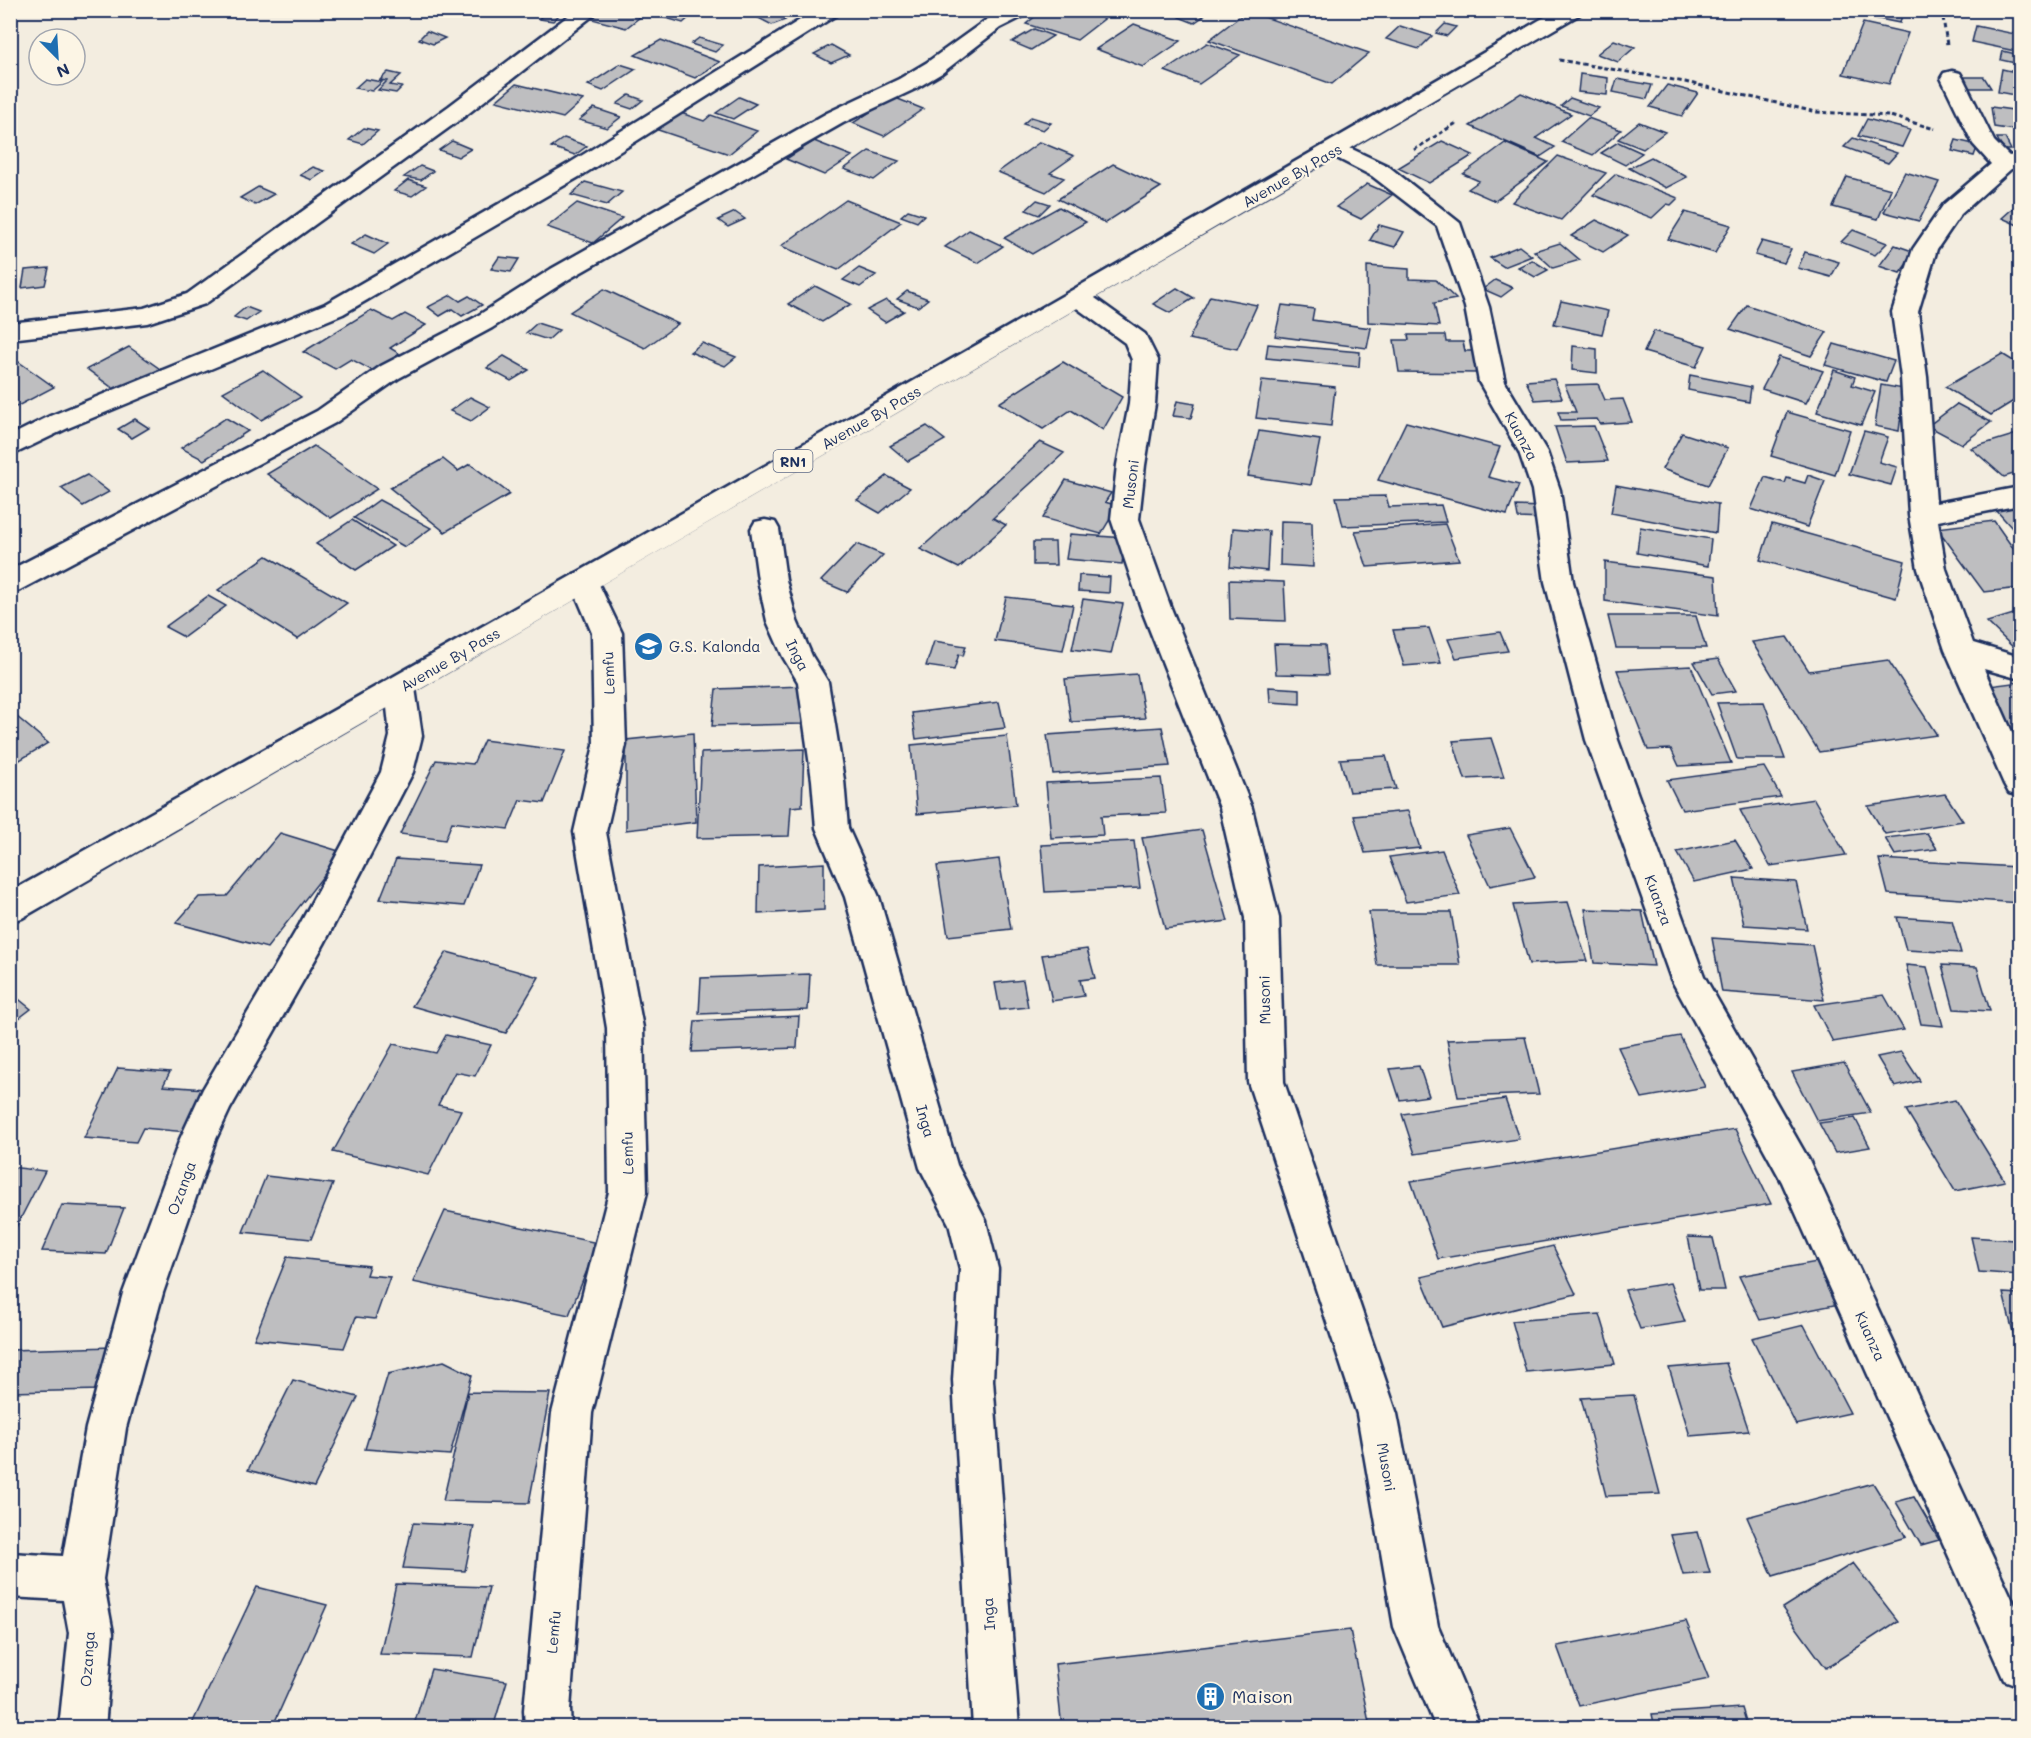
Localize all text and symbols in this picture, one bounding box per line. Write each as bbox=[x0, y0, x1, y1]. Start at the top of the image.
north arrow bbox=[27, 27, 87, 87]
text: N bbox=[53, 59, 73, 83]
street label: Avenue By Pass bbox=[1239, 138, 1345, 212]
street label: Avenue By Pass bbox=[818, 380, 924, 454]
street label: Kuanza bbox=[1501, 408, 1543, 464]
road number: RN1 bbox=[774, 450, 812, 472]
street label: Musoni bbox=[1117, 458, 1143, 510]
street label: Avenue By Pass bbox=[397, 622, 503, 696]
school or university icon: G.S. Kalonda bbox=[632, 630, 664, 662]
place label: G.S. Kalonda bbox=[669, 636, 761, 656]
street label: Inga bbox=[782, 636, 814, 674]
street label: Lemfu bbox=[597, 651, 619, 695]
street label: Kuanza bbox=[1641, 872, 1677, 928]
street label: Musoni bbox=[1254, 975, 1274, 1025]
street label: Inga bbox=[912, 1102, 940, 1140]
street label: Lemfu bbox=[617, 1131, 637, 1175]
street label: Ozanga bbox=[162, 1158, 200, 1218]
street label: Kuanza bbox=[1851, 1308, 1891, 1364]
street label: Musoni bbox=[1373, 1441, 1401, 1493]
street label: Inga bbox=[977, 1597, 999, 1631]
street label: Lemfu bbox=[541, 1610, 565, 1654]
street label: Ozanga bbox=[75, 1630, 99, 1688]
building icon: Maison bbox=[1195, 1680, 1227, 1712]
place label: Maison bbox=[1232, 1684, 1292, 1708]

